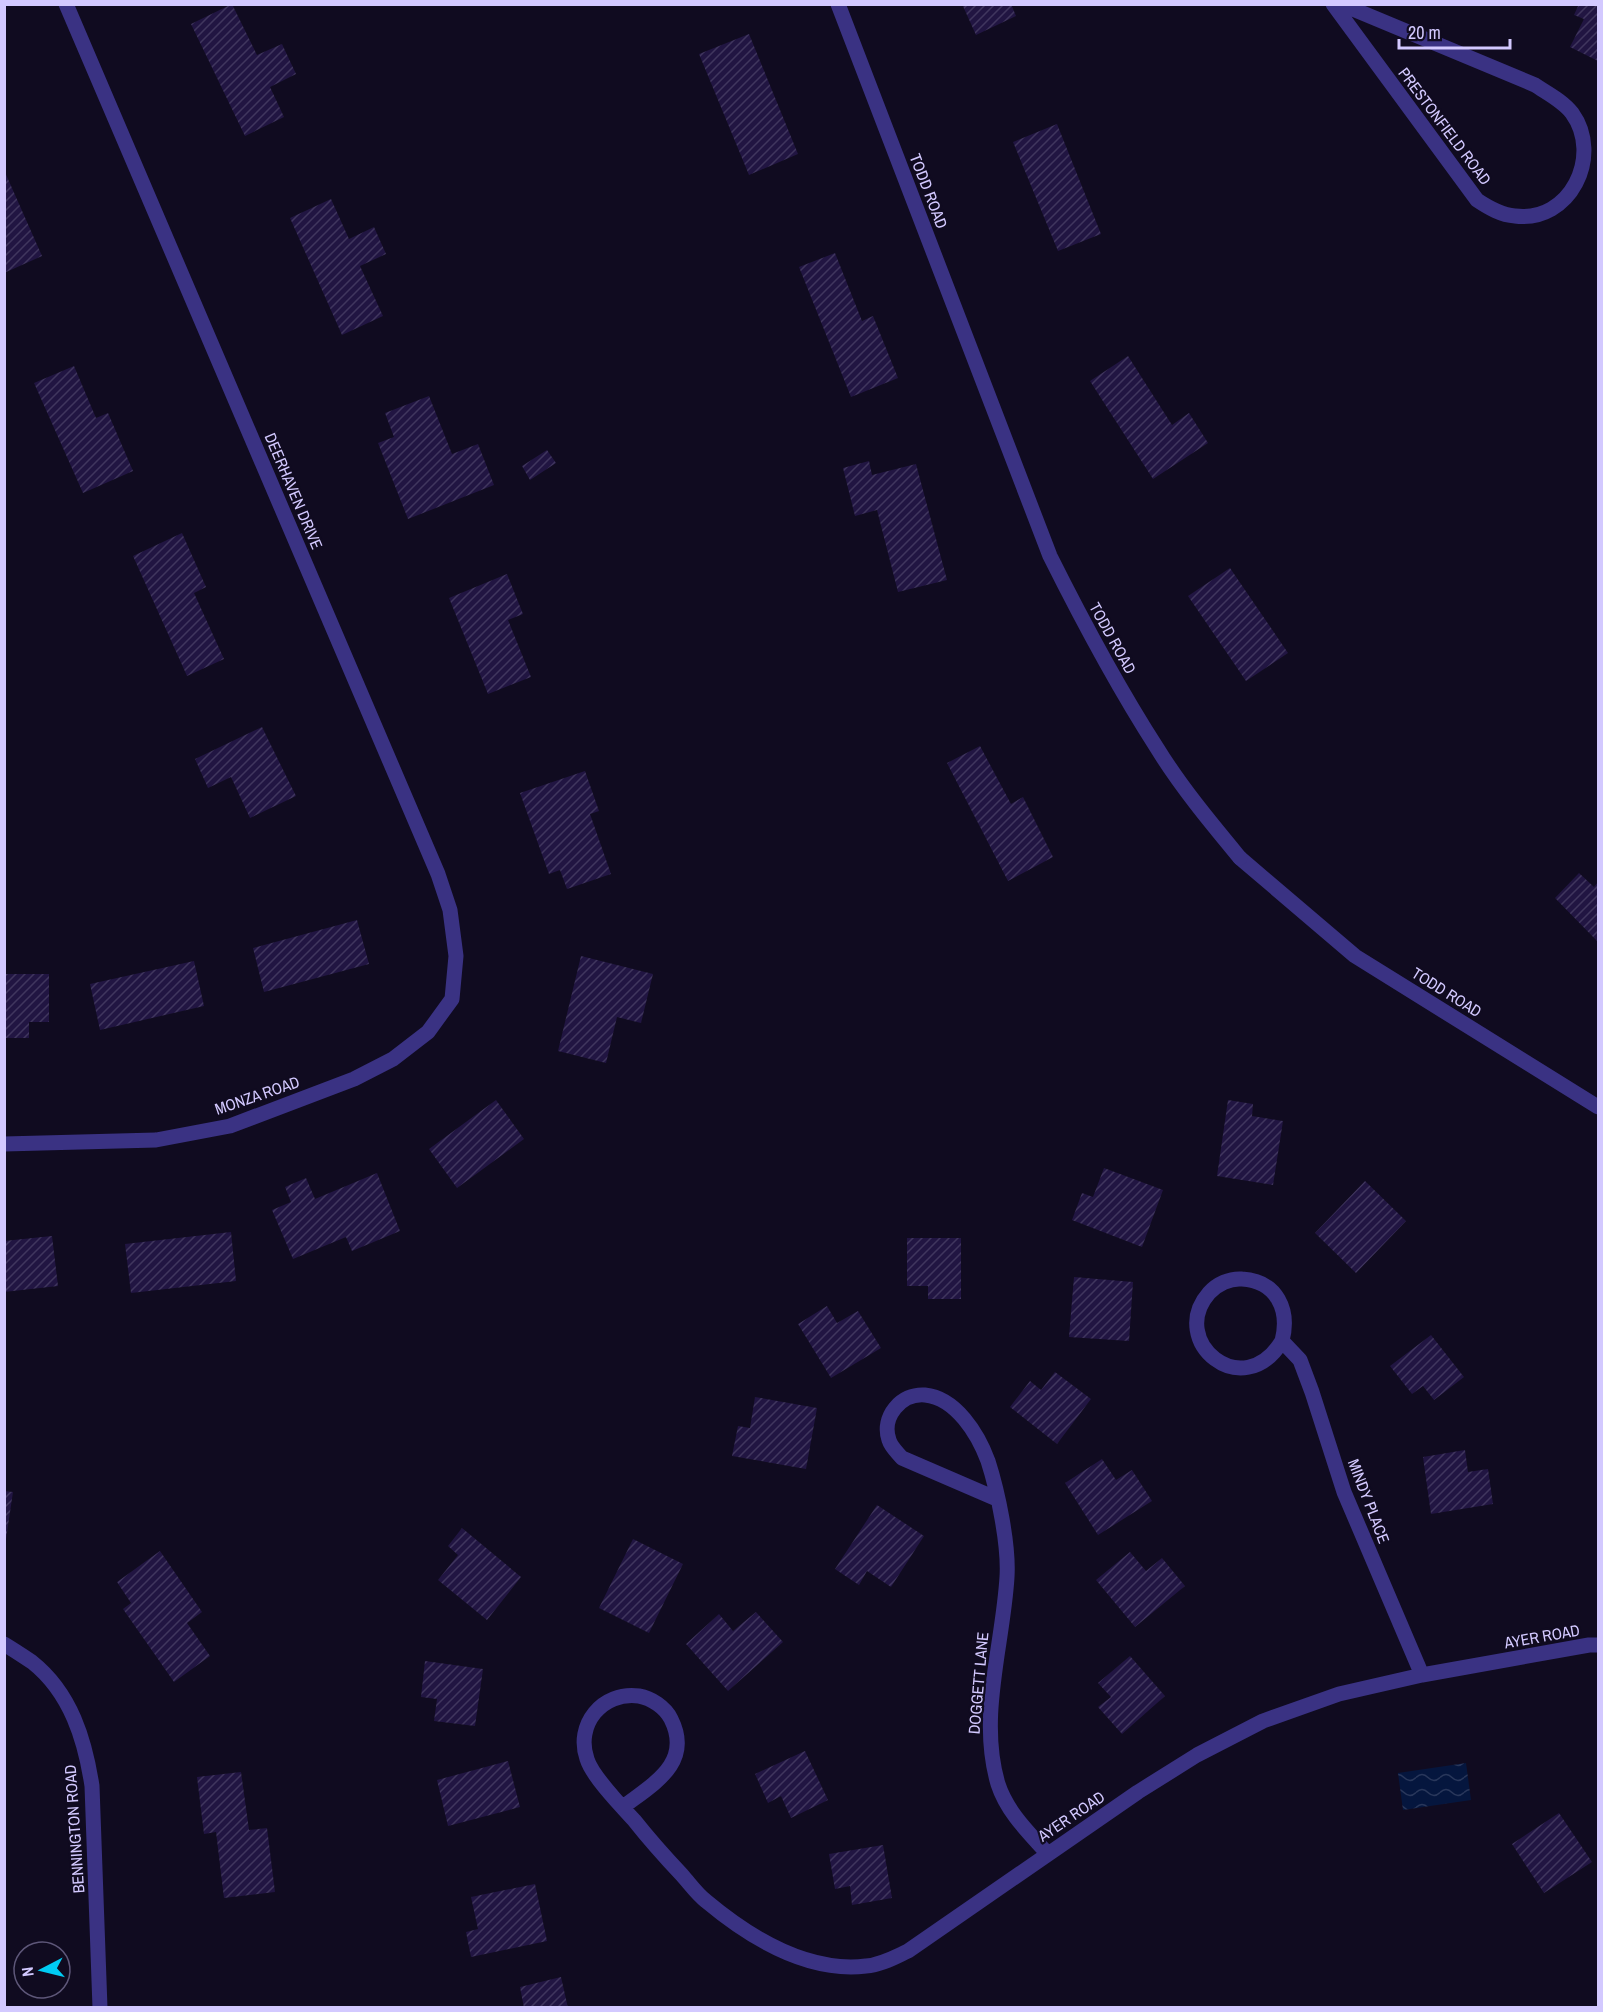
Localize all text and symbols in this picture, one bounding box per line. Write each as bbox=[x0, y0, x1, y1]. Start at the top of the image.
scale bar bbox=[1399, 12, 1510, 50]
text: 20 m bbox=[1408, 20, 1441, 45]
street label: PRESTONFIELD ROAD bbox=[1394, 63, 1496, 189]
street label: TODD ROAD bbox=[905, 150, 953, 232]
street label: DEERHAVEN DRIVE bbox=[260, 429, 328, 553]
street label: TODD ROAD bbox=[1084, 598, 1142, 678]
street label: TODD ROAD bbox=[1408, 962, 1486, 1022]
street label: MONZA ROAD bbox=[212, 1070, 302, 1120]
street label: MINDY PLACE bbox=[1343, 1456, 1395, 1546]
street label: AYER ROAD bbox=[1502, 1619, 1581, 1654]
street label: DOGGETT LANE bbox=[963, 1631, 993, 1735]
street label: BENNINGTON ROAD bbox=[59, 1764, 89, 1894]
street label: AYER ROAD bbox=[1032, 1786, 1109, 1847]
north arrow bbox=[12, 1940, 72, 2000]
text: N bbox=[16, 1966, 39, 1978]

